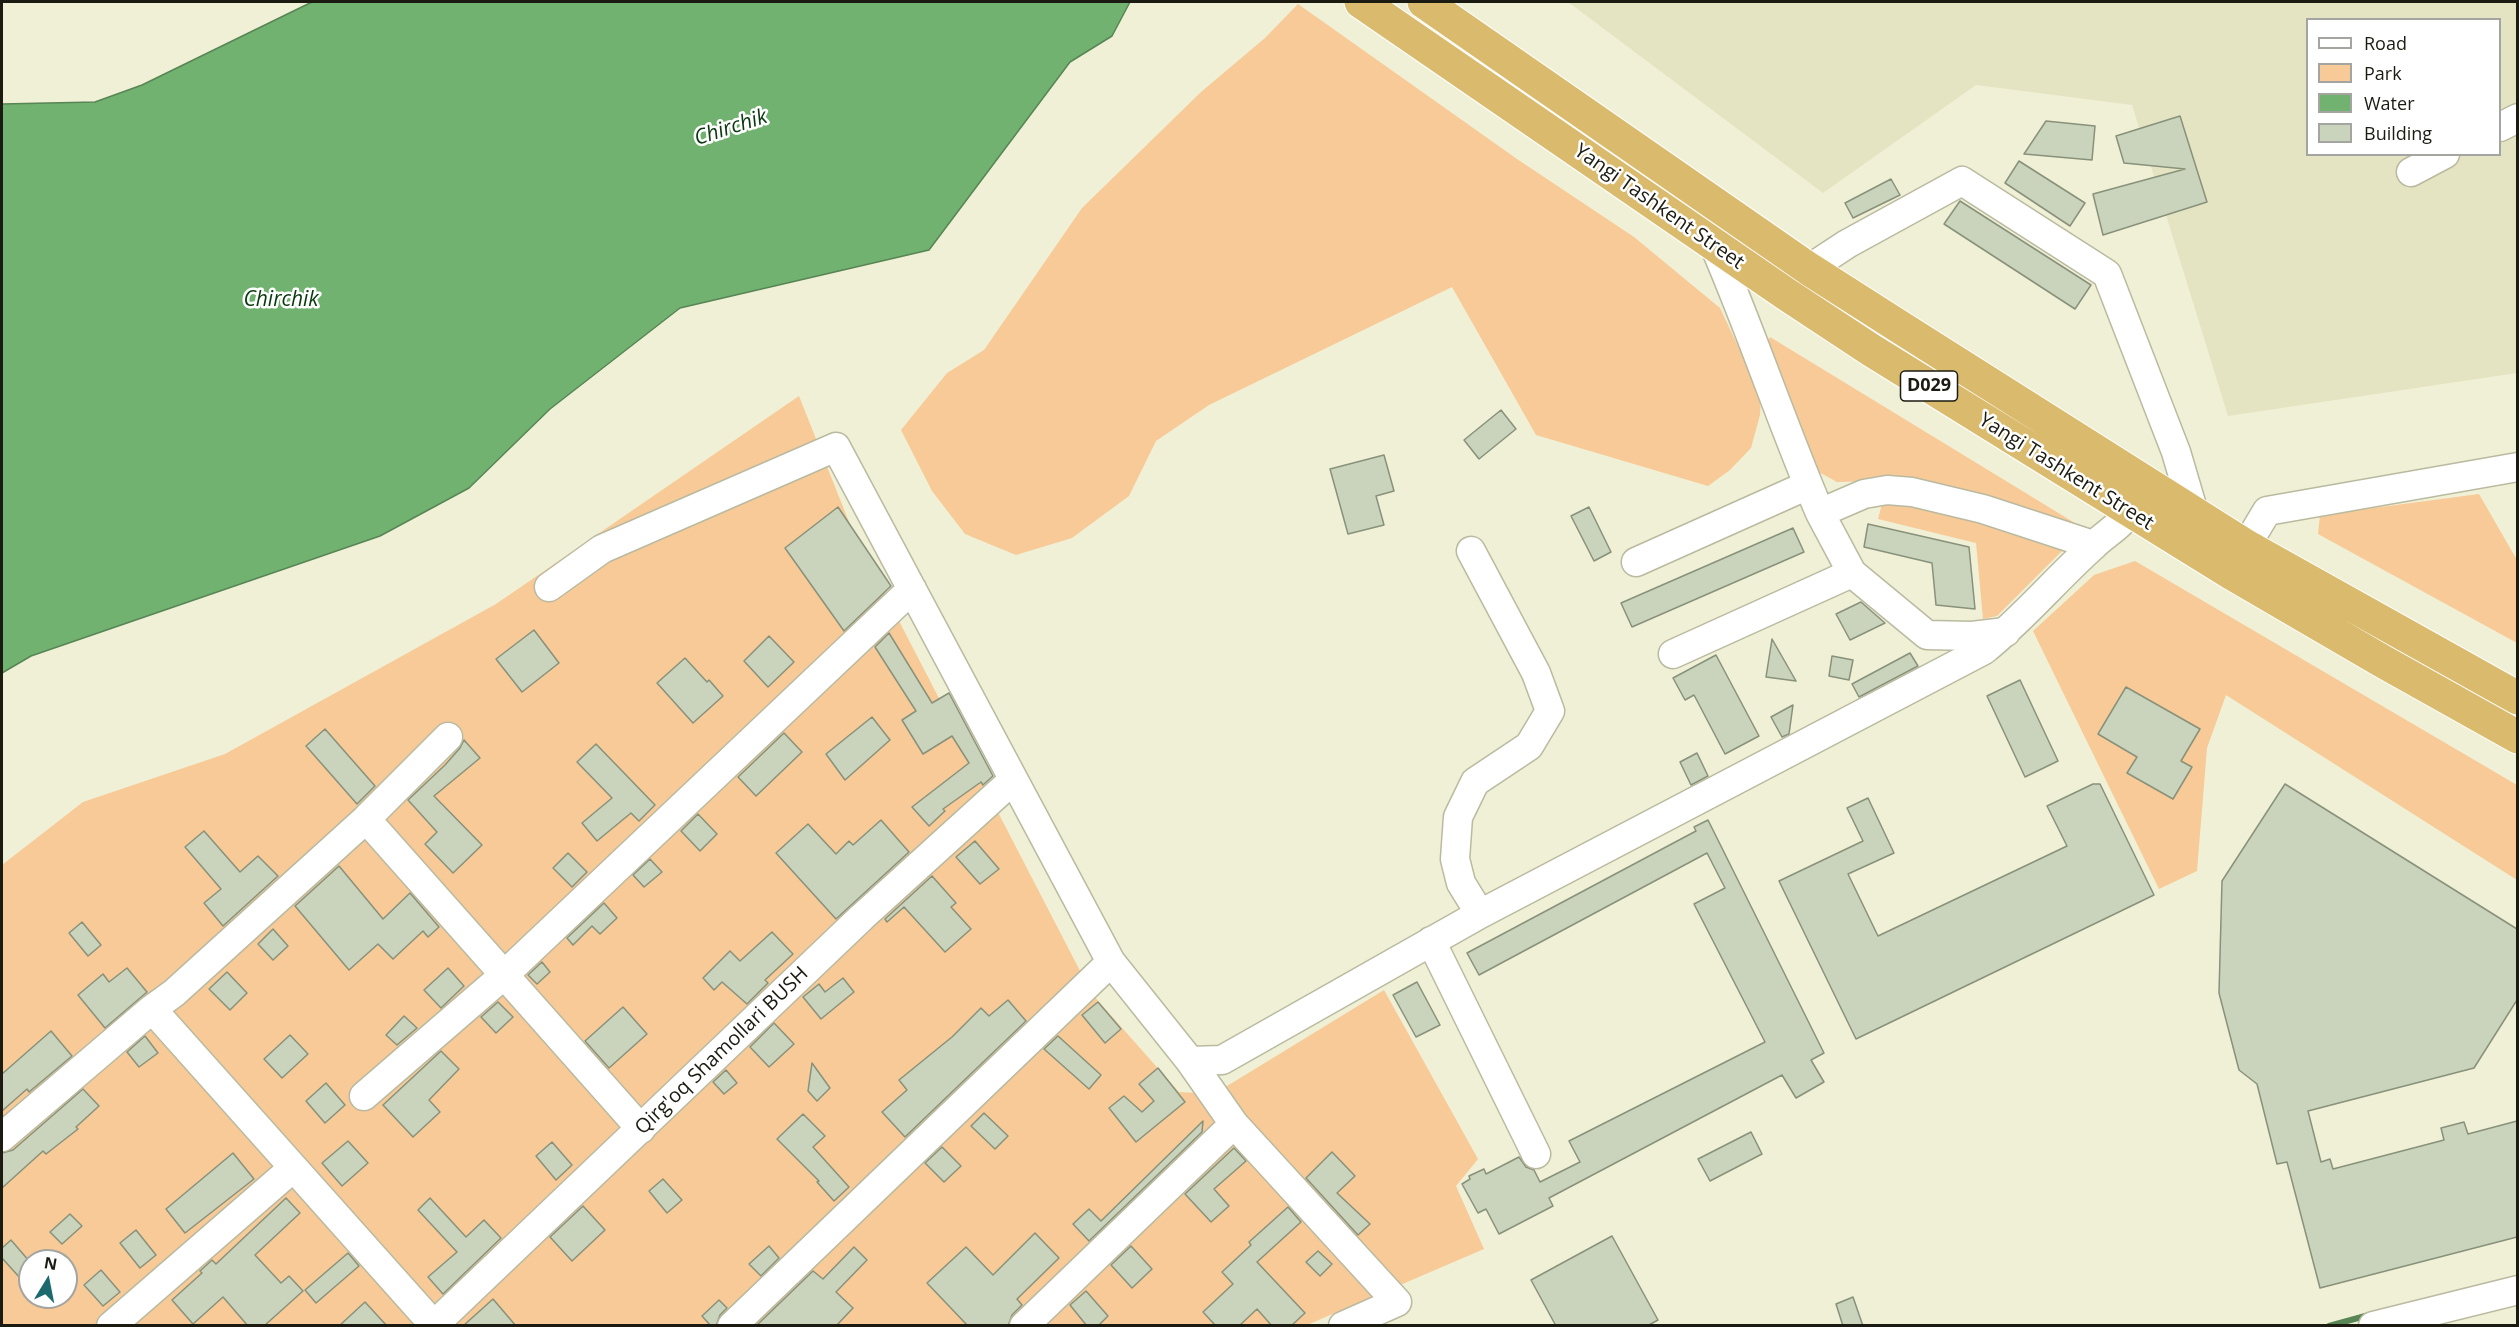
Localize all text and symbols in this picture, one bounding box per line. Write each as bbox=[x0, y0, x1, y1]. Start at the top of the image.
legend bbox=[2306, 18, 2501, 156]
text: Road bbox=[2364, 31, 2407, 55]
text: Park bbox=[2364, 61, 2402, 85]
text: Water bbox=[2364, 91, 2415, 115]
water label: Chirchik bbox=[691, 104, 771, 152]
text: Building bbox=[2364, 121, 2432, 145]
street label: Yangi Tashkent Street bbox=[1569, 139, 1749, 275]
water label: Chirchik bbox=[243, 287, 319, 313]
road number: D029 bbox=[1900, 371, 1958, 401]
street label: Yangi Tashkent Street bbox=[1974, 408, 2158, 536]
street label: Qirg'oq Shamollari BUSH bbox=[631, 962, 813, 1140]
north arrow bbox=[18, 1249, 78, 1309]
text: N bbox=[42, 1251, 59, 1275]

